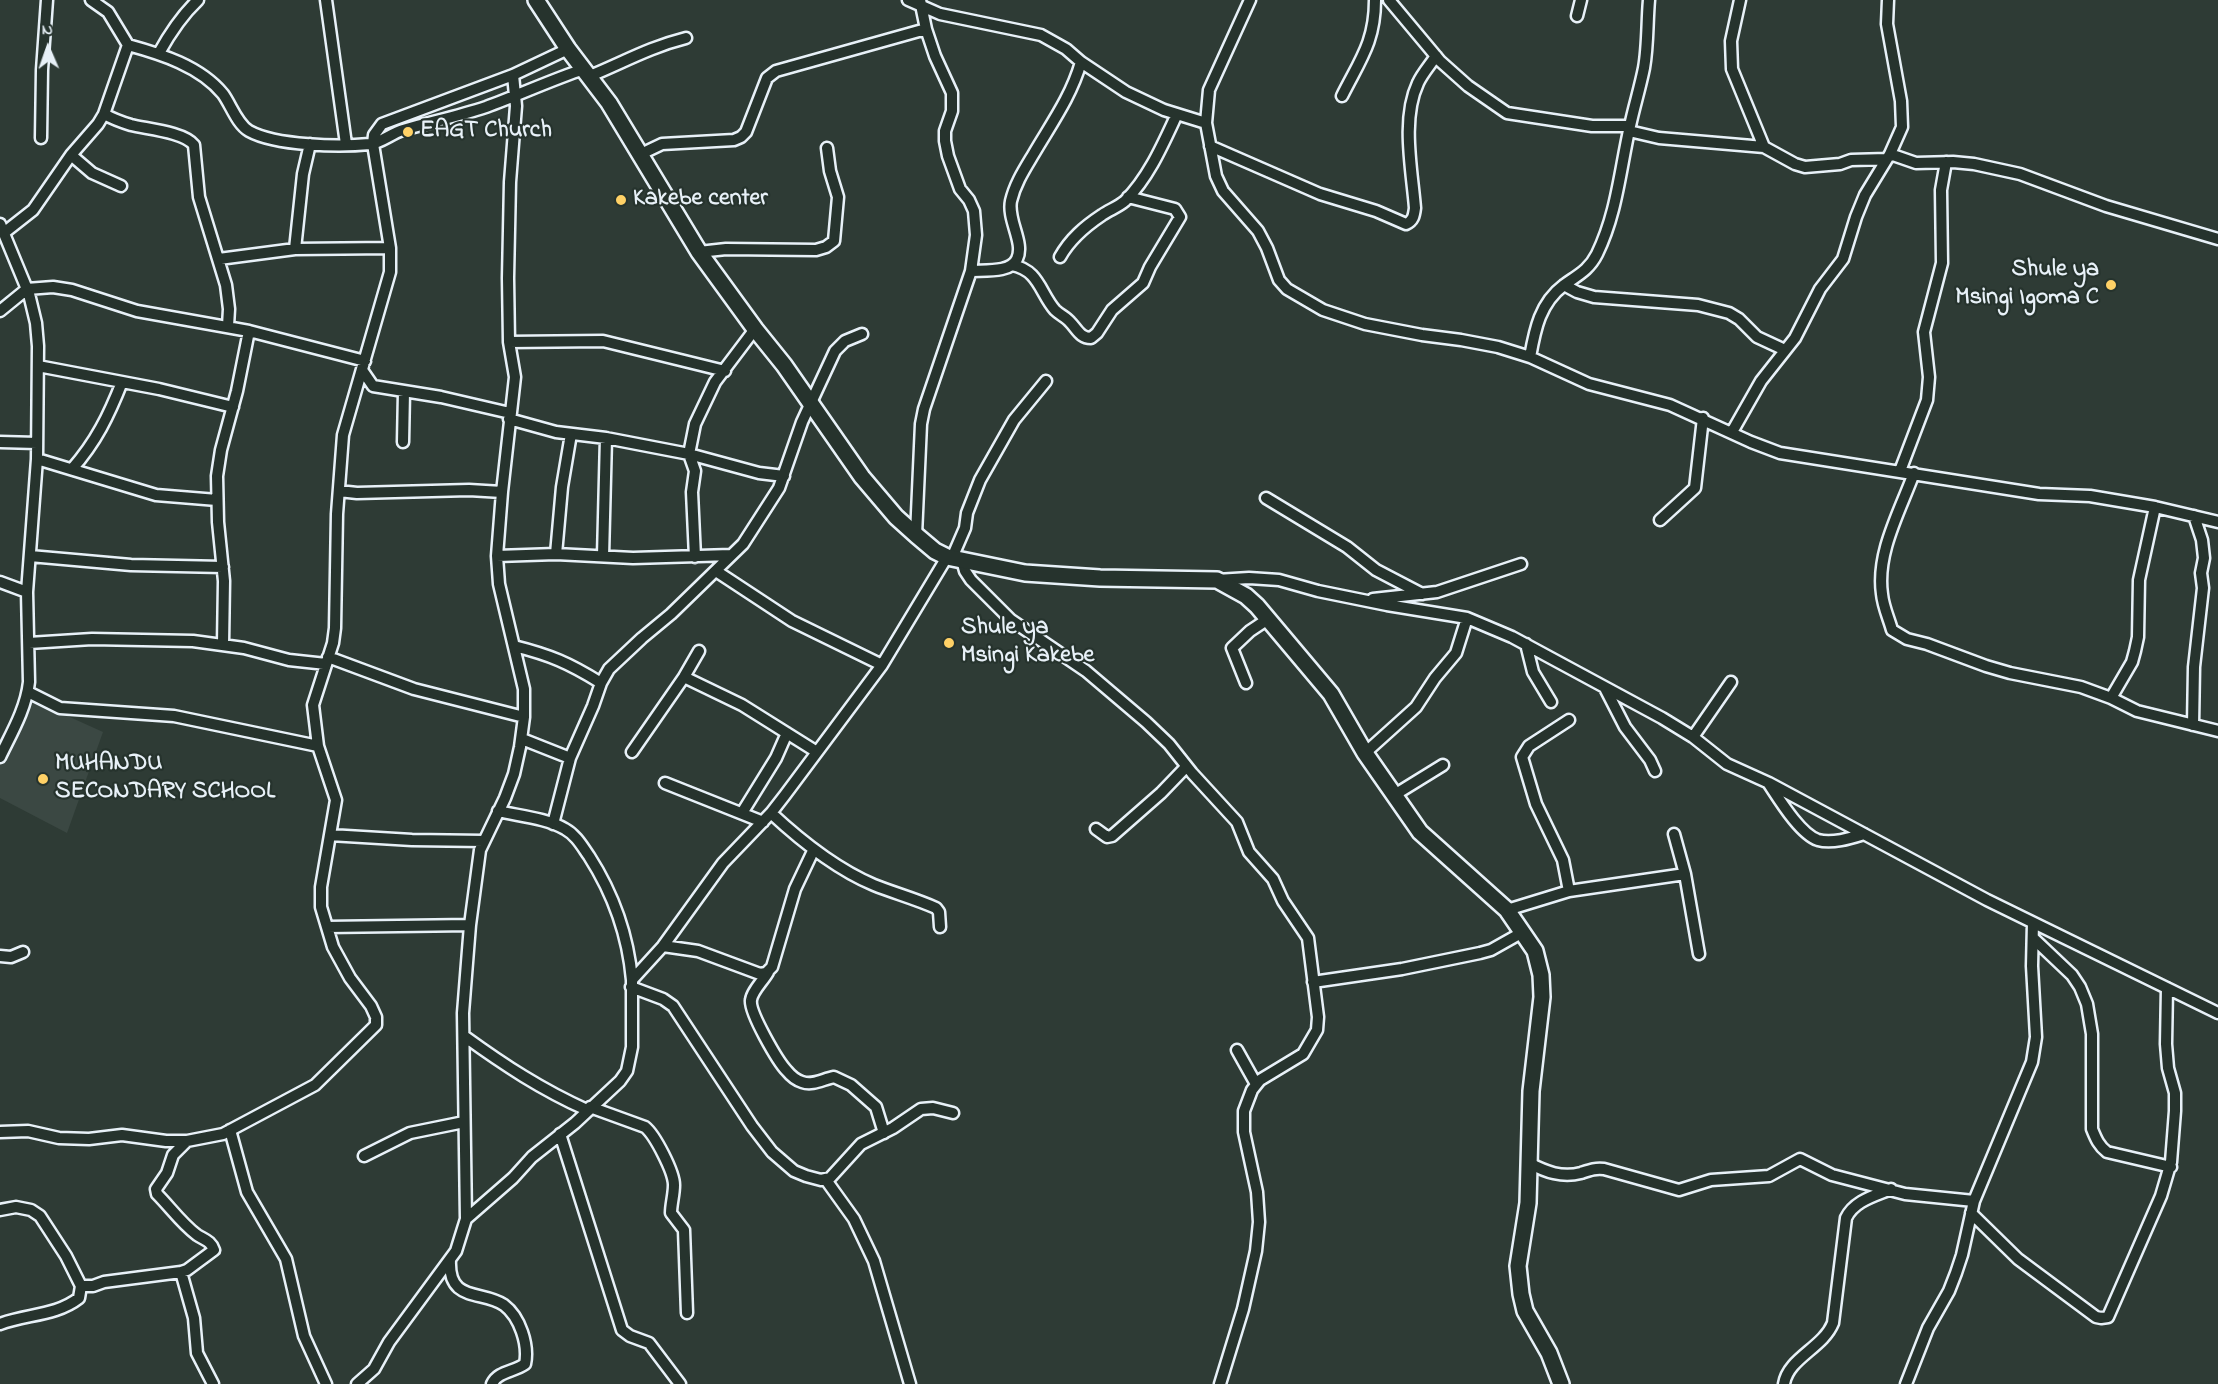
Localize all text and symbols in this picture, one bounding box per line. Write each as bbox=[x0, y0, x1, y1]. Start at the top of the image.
north arrow bbox=[18, 18, 78, 78]
text: N bbox=[42, 18, 53, 42]
place label: EAGT Church bbox=[420, 118, 552, 146]
marker: EAGT Church bbox=[401, 125, 415, 139]
place label: Kakebe center bbox=[633, 186, 768, 214]
marker: Kakebe center bbox=[614, 193, 628, 207]
place label: Shule ya Msingi Igoma C bbox=[1955, 257, 2099, 313]
marker: Shule ya Msingi Igoma C bbox=[2104, 278, 2118, 292]
place label: Shule ya Msingi Kakebe bbox=[961, 615, 1094, 671]
marker: Shule ya Msingi Kakebe bbox=[942, 636, 956, 650]
place label: MUHANDU SECONDARY SCHOOL bbox=[55, 751, 275, 807]
marker: MUHANDU SECONDARY SCHOOL bbox=[36, 772, 50, 786]

